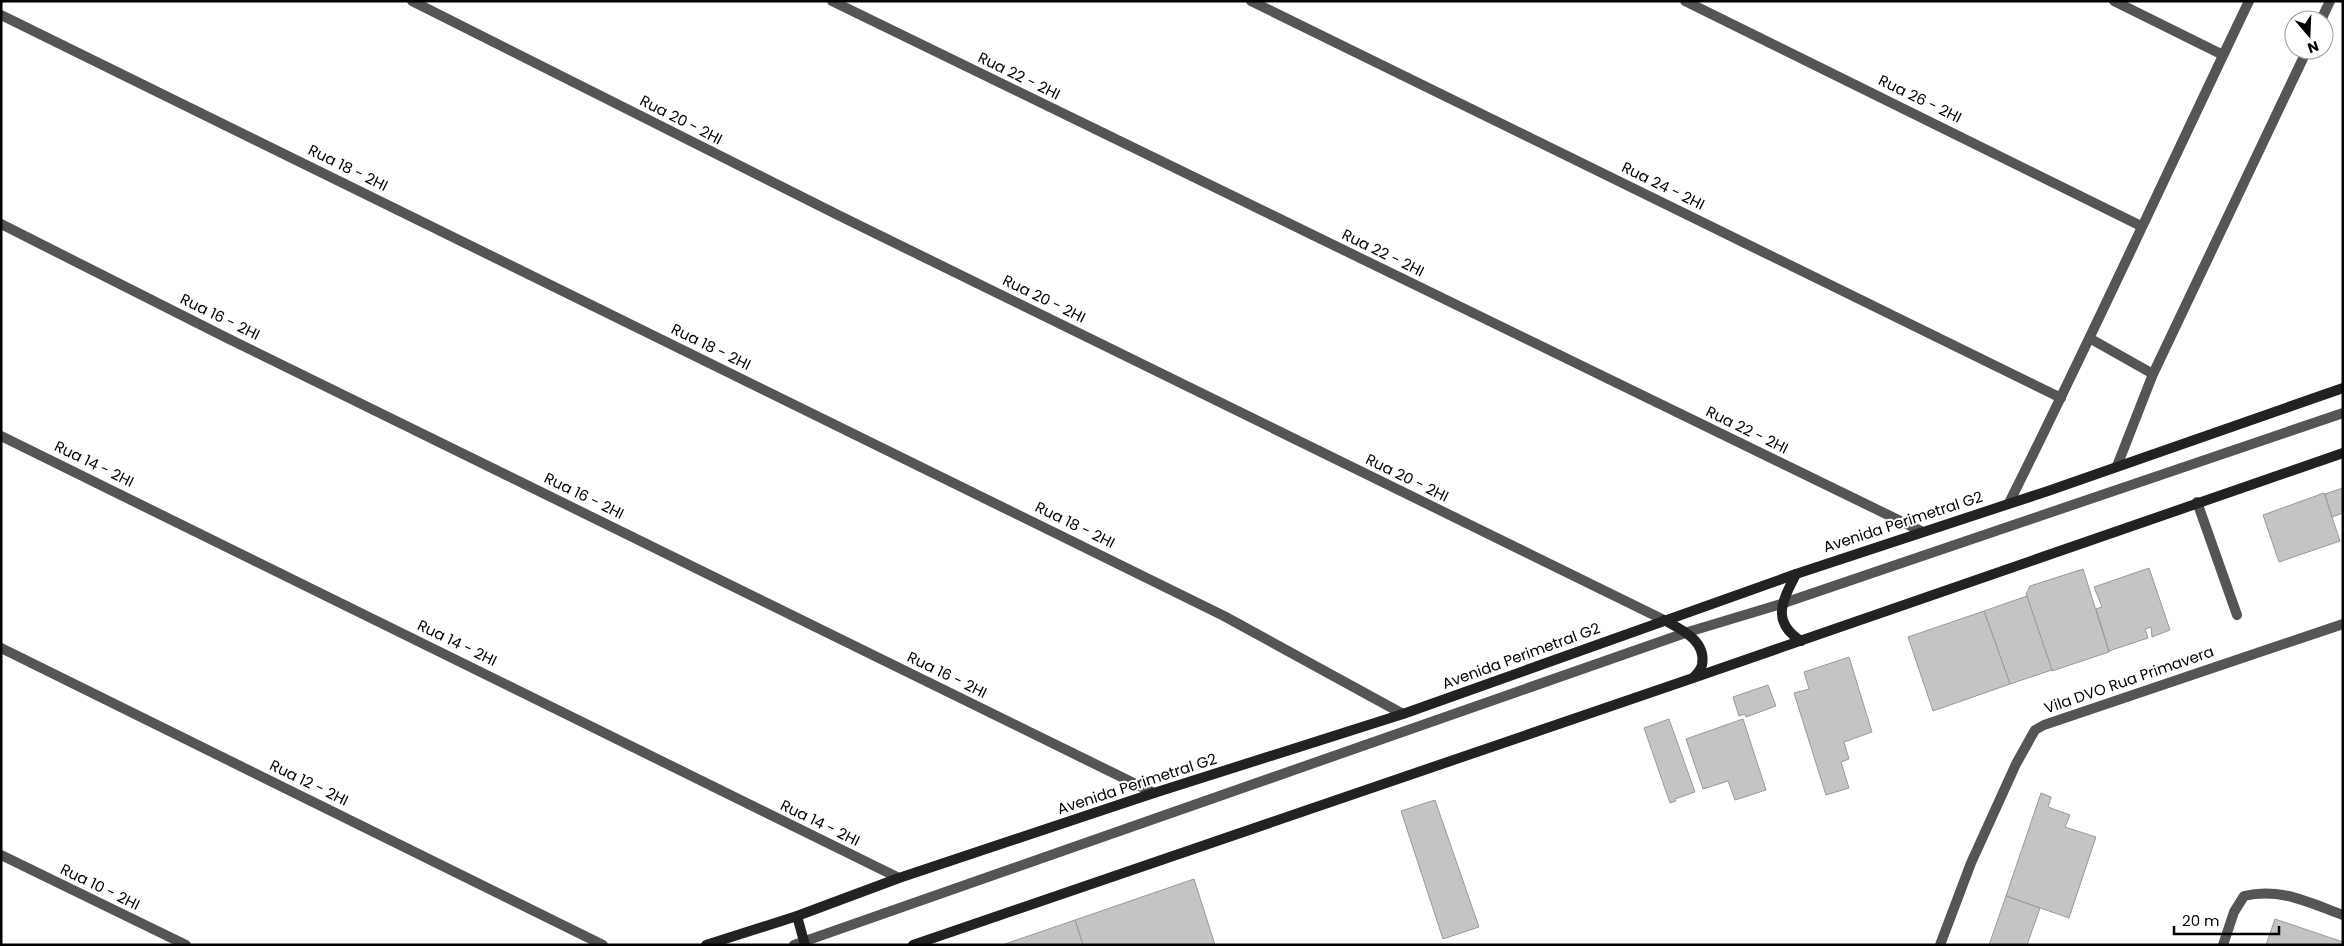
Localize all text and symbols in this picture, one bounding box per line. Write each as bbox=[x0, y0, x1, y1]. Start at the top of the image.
north arrow bbox=[2284, 10, 2334, 60]
text: N bbox=[2305, 36, 2321, 58]
street label: Rua 22 - 2HI bbox=[975, 47, 1064, 105]
street label: Rua 26 - 2HI bbox=[1875, 69, 1965, 128]
street label: Rua 20 - 2HI bbox=[636, 90, 726, 149]
street label: Rua 18 - 2HI bbox=[305, 139, 392, 196]
street label: Rua 24 - 2HI bbox=[1618, 156, 1708, 215]
street label: Rua 22 - 2HI bbox=[1339, 224, 1428, 282]
street label: Rua 20 - 2HI bbox=[999, 269, 1089, 328]
street label: Rua 16 - 2HI bbox=[177, 288, 264, 345]
street label: Rua 18 - 2HI bbox=[668, 318, 755, 375]
street label: Rua 22 - 2HI bbox=[1703, 401, 1792, 459]
street label: Rua 14 - 2HI bbox=[51, 435, 138, 492]
street label: Rua 20 - 2HI bbox=[1362, 448, 1452, 507]
street label: Rua 16 - 2HI bbox=[541, 467, 628, 524]
street label: Avenida Perimetral G2 bbox=[1820, 486, 1985, 557]
street label: Rua 18 - 2HI bbox=[1032, 496, 1119, 553]
street label: Rua 14 - 2HI bbox=[414, 614, 501, 671]
street label: Avenida Perimetral G2 bbox=[1439, 617, 1603, 694]
street label: Vila DVO Rua Primavera bbox=[2041, 641, 2216, 718]
street label: Rua 16 - 2HI bbox=[904, 646, 991, 703]
street label: Avenida Perimetral G2 bbox=[1054, 748, 1219, 819]
street label: Rua 12 - 2HI bbox=[266, 754, 352, 811]
street label: Rua 14 - 2HI bbox=[777, 794, 864, 851]
street label: Rua 10 - 2HI bbox=[57, 858, 143, 915]
scale bar bbox=[2174, 904, 2279, 936]
text: 20 m bbox=[2182, 910, 2220, 931]

